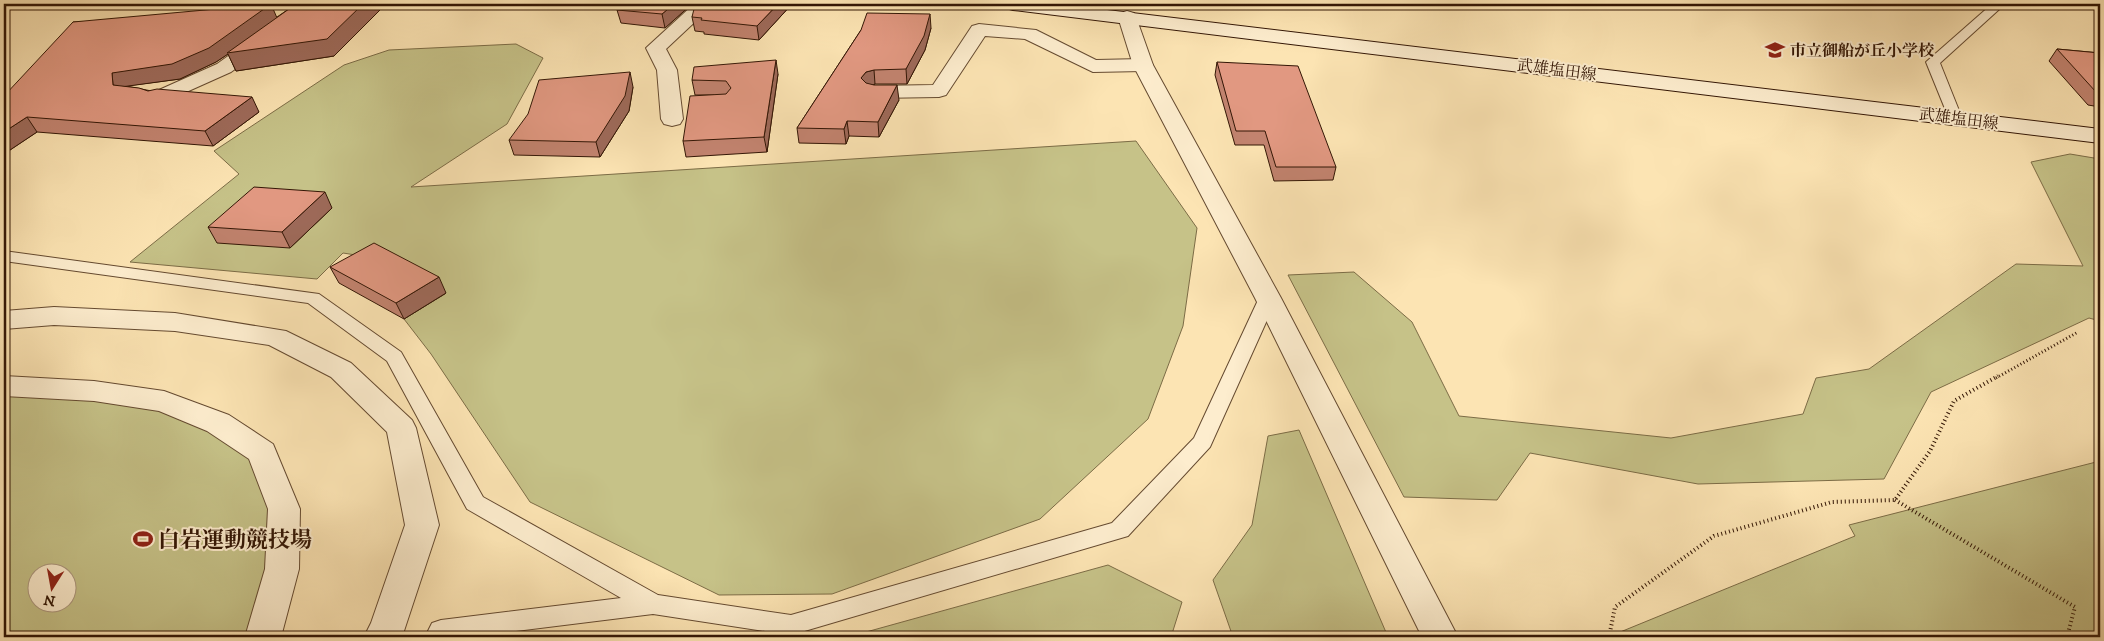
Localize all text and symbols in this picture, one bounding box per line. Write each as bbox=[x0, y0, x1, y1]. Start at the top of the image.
school or university icon: 市立御船が丘小学校 bbox=[1764, 39, 1786, 61]
place label: 市立御船が丘小学校 bbox=[1790, 41, 1935, 61]
street label: 武雄塩田線 bbox=[1516, 55, 1598, 85]
street label: 武雄塩田線 bbox=[1918, 104, 2000, 134]
place label: 白岩運動競技場 bbox=[158, 527, 312, 554]
sports icon: 白岩運動競技場 bbox=[132, 528, 154, 550]
north arrow bbox=[28, 564, 78, 614]
text: N bbox=[42, 590, 57, 610]

